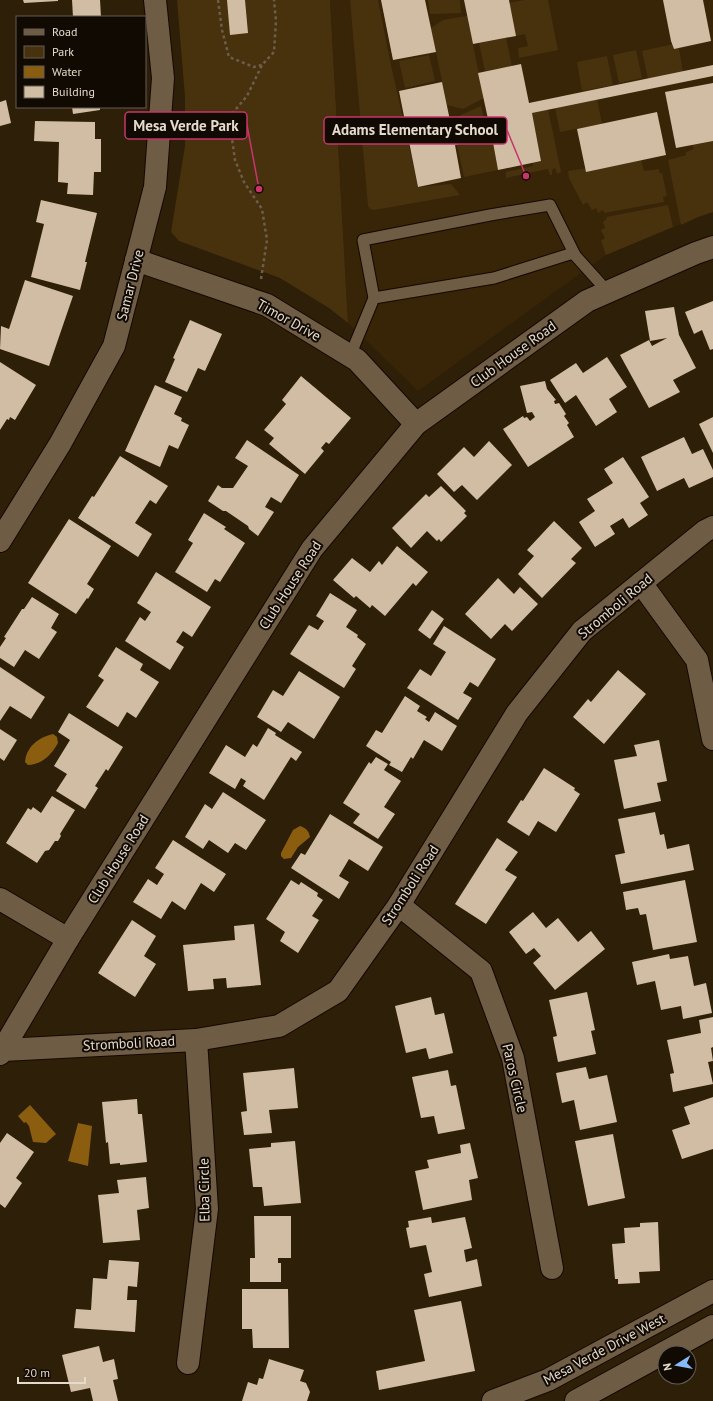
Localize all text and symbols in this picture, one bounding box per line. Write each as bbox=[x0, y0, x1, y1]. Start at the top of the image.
legend bbox=[16, 16, 146, 108]
text: Road bbox=[52, 24, 77, 39]
text: Park bbox=[52, 44, 74, 59]
text: Water bbox=[52, 64, 82, 79]
text: Building bbox=[52, 84, 95, 99]
callout: Mesa Verde Park bbox=[125, 112, 247, 139]
text: Mesa Verde Park bbox=[133, 116, 239, 135]
callout: Adams Elementary School bbox=[324, 117, 507, 144]
text: Adams Elementary School bbox=[332, 120, 499, 139]
street label: Samar Drive bbox=[112, 248, 148, 322]
street label: Timor Drive bbox=[254, 295, 324, 345]
street label: Club House Road bbox=[467, 317, 559, 391]
street label: Club House Road bbox=[255, 537, 325, 633]
street label: Stromboli Road bbox=[574, 570, 656, 642]
street label: Club House Road bbox=[83, 811, 153, 907]
street label: Stromboli Road bbox=[377, 841, 443, 929]
street label: Stromboli Road bbox=[83, 1032, 175, 1054]
street label: Paros Circle bbox=[498, 1042, 532, 1114]
street label: Elba Circle bbox=[194, 1158, 214, 1222]
street label: Mesa Verde Drive West bbox=[540, 1309, 668, 1389]
north arrow bbox=[657, 1345, 697, 1385]
scale bar bbox=[18, 1359, 85, 1385]
text: N bbox=[660, 1362, 675, 1372]
text: 20 m bbox=[24, 1365, 50, 1380]

